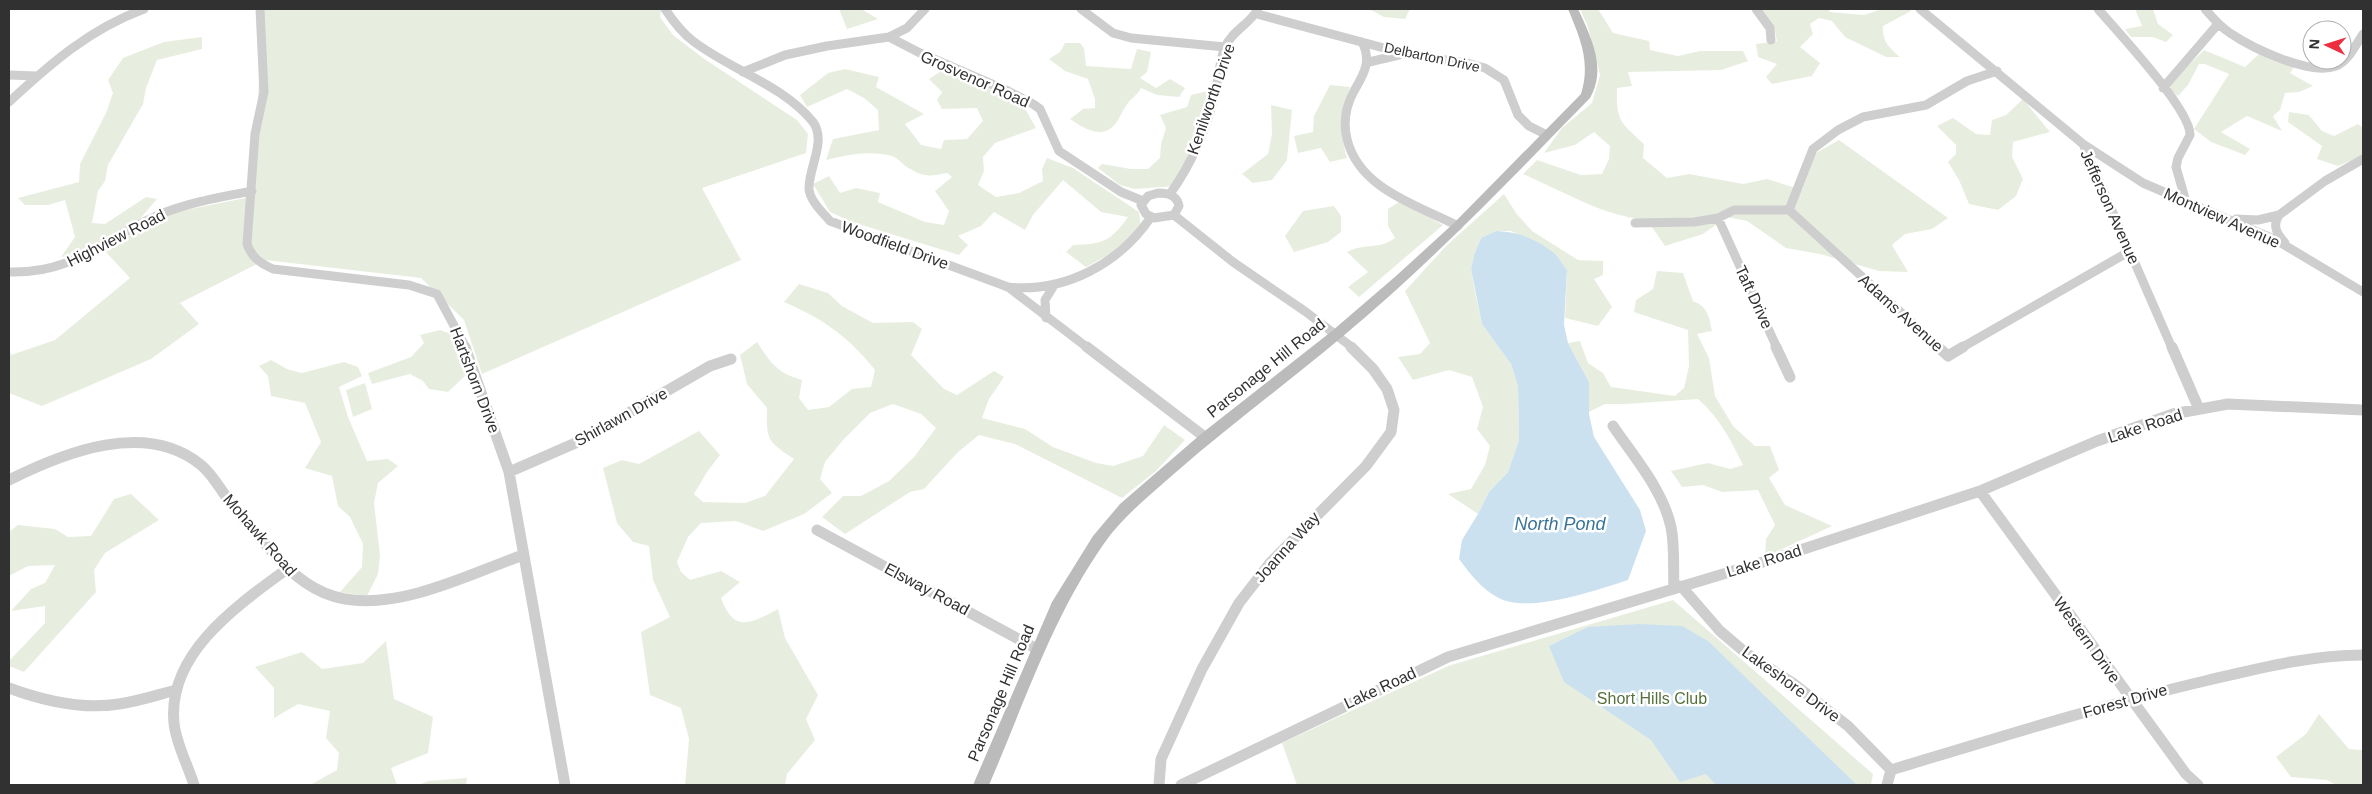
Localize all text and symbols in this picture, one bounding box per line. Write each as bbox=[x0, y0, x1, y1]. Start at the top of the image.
north arrow bbox=[2302, 20, 2352, 70]
text: N bbox=[2306, 38, 2322, 50]
street label: Delbarton Drive bbox=[1383, 39, 1481, 75]
street label: Kenilworth Drive bbox=[1184, 41, 1238, 157]
street label: Grosvenor Road bbox=[918, 47, 1032, 111]
street label: Jefferson Avenue bbox=[2077, 147, 2143, 267]
street label: Montview Avenue bbox=[2161, 185, 2283, 251]
street label: Highview Road bbox=[64, 206, 168, 270]
street label: Woodfield Drive bbox=[839, 218, 951, 272]
street label: Taft Drive bbox=[1732, 263, 1776, 331]
street label: Adams Avenue bbox=[1855, 271, 1947, 355]
street label: Parsonage Hill Road bbox=[1204, 315, 1328, 421]
street label: Hartshorn Drive bbox=[447, 325, 503, 435]
street label: Shirlawn Drive bbox=[572, 385, 670, 449]
street label: Lake Road bbox=[2106, 406, 2184, 446]
street label: Mohawk Road bbox=[220, 491, 300, 579]
street label: Joanna Way bbox=[1251, 508, 1323, 586]
water label: North Pond bbox=[1514, 514, 1607, 534]
street label: Lake Road bbox=[1725, 542, 1803, 580]
street label: Elsway Road bbox=[882, 560, 972, 618]
street label: Western Drive bbox=[2050, 594, 2124, 686]
street label: Parsonage Hill Road bbox=[965, 622, 1037, 764]
street label: Lakeshore Drive bbox=[1739, 643, 1843, 725]
street label: Lake Road bbox=[1341, 664, 1419, 712]
street label: Forest Drive bbox=[2081, 681, 2169, 721]
park label: Short Hills Club bbox=[1597, 690, 1707, 707]

